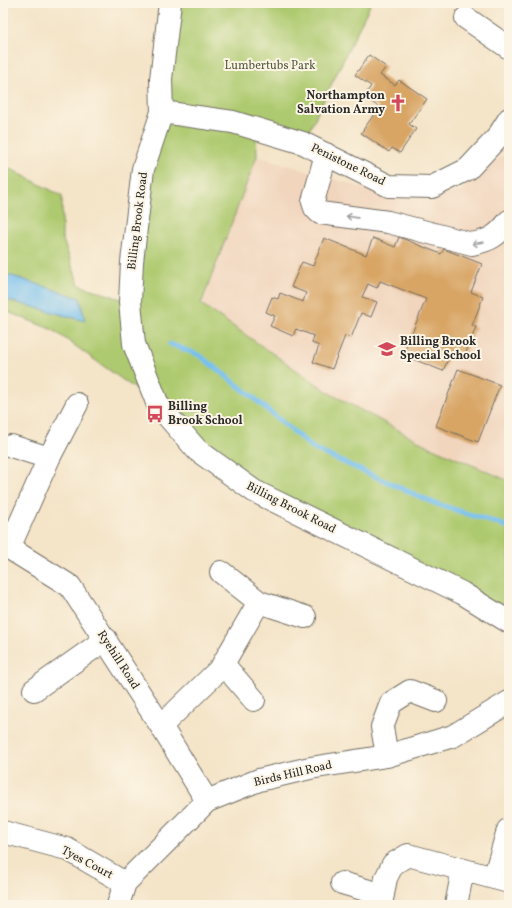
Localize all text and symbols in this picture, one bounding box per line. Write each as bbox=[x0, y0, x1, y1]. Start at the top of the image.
park label: Lumbertubs Park bbox=[225, 58, 316, 74]
place label: Northampton Salvation Army bbox=[297, 88, 385, 118]
church icon: Northampton Salvation Army bbox=[388, 93, 408, 113]
street label: Penistone Road bbox=[308, 140, 388, 190]
street label: Billing Brook Road bbox=[124, 171, 152, 271]
one-way arrow bbox=[346, 213, 359, 221]
one-way arrow bbox=[472, 239, 485, 247]
place label: Billing Brook Special School bbox=[400, 334, 481, 364]
school or university icon: Billing Brook Special School bbox=[377, 339, 397, 359]
place label: Billing Brook School bbox=[168, 399, 243, 429]
bus stop icon: Billing Brook School bbox=[145, 404, 165, 424]
street label: Billing Brook Road bbox=[243, 478, 339, 538]
street label: Ryehill Road bbox=[93, 627, 143, 693]
street label: Birds Hill Road bbox=[252, 757, 334, 791]
street label: Tyes Court bbox=[58, 843, 116, 883]

